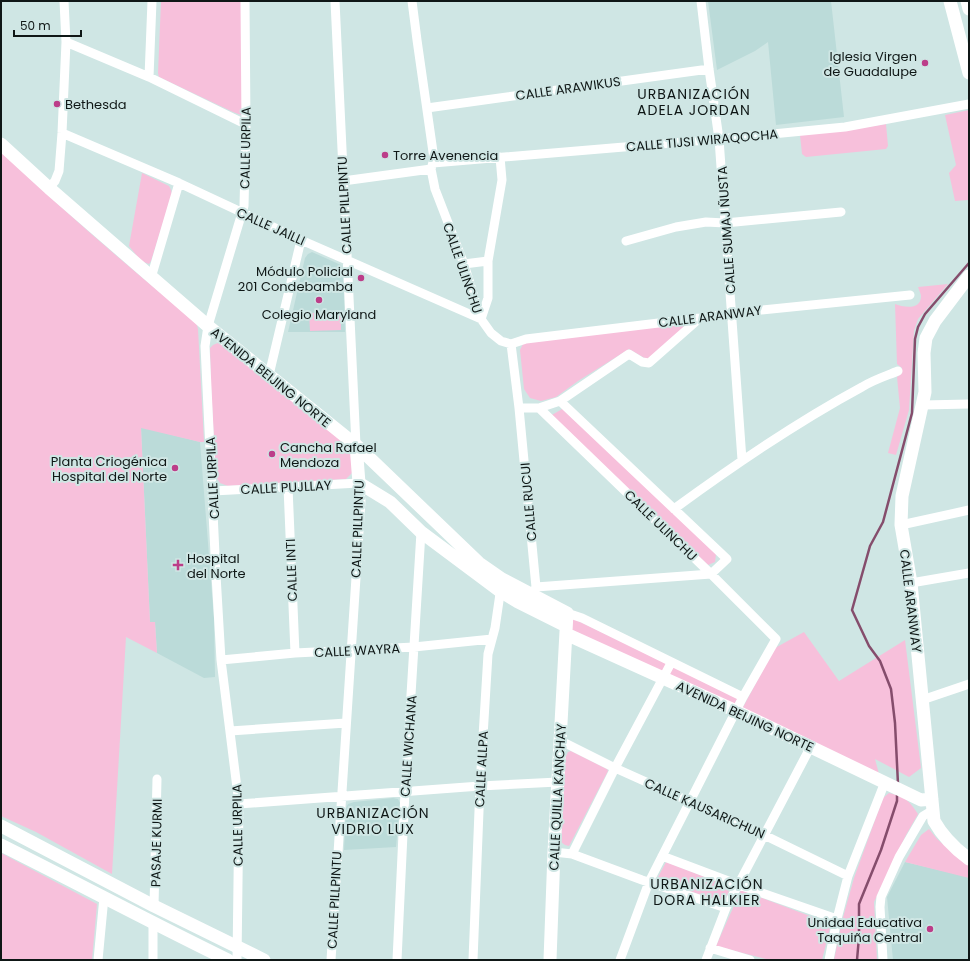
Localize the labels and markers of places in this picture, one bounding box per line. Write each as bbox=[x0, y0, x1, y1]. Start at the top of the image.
place label: Iglesia Virgen de Guadalupe bbox=[824, 47, 917, 81]
marker: Iglesia Virgen de Guadalupe bbox=[920, 58, 930, 68]
place label: Bethesda bbox=[65, 95, 127, 114]
marker: Bethesda bbox=[52, 99, 62, 109]
place label: Torre Avenencia bbox=[393, 146, 498, 165]
marker: Torre Avenencia bbox=[380, 150, 390, 160]
place label: Módulo Policial 201 Condebamba bbox=[238, 262, 353, 296]
marker: Módulo Policial 201 Condebamba bbox=[356, 273, 366, 283]
marker: Colegio Maryland bbox=[314, 295, 324, 305]
place label: Colegio Maryland bbox=[262, 305, 376, 324]
place label: Cancha Rafael Mendoza bbox=[280, 438, 377, 472]
marker: Cancha Rafael Mendoza bbox=[267, 449, 277, 459]
place label: Planta Criogénica Hospital del Norte bbox=[51, 452, 167, 486]
marker: Planta Criogénica Hospital del Norte bbox=[170, 463, 180, 473]
place label: Hospital del Norte bbox=[187, 549, 246, 583]
marker: Hospital del Norte bbox=[172, 559, 184, 571]
place label: Unidad Educativa Taquiña Central bbox=[807, 913, 922, 947]
marker: Unidad Educativa Taquiña Central bbox=[925, 924, 935, 934]

